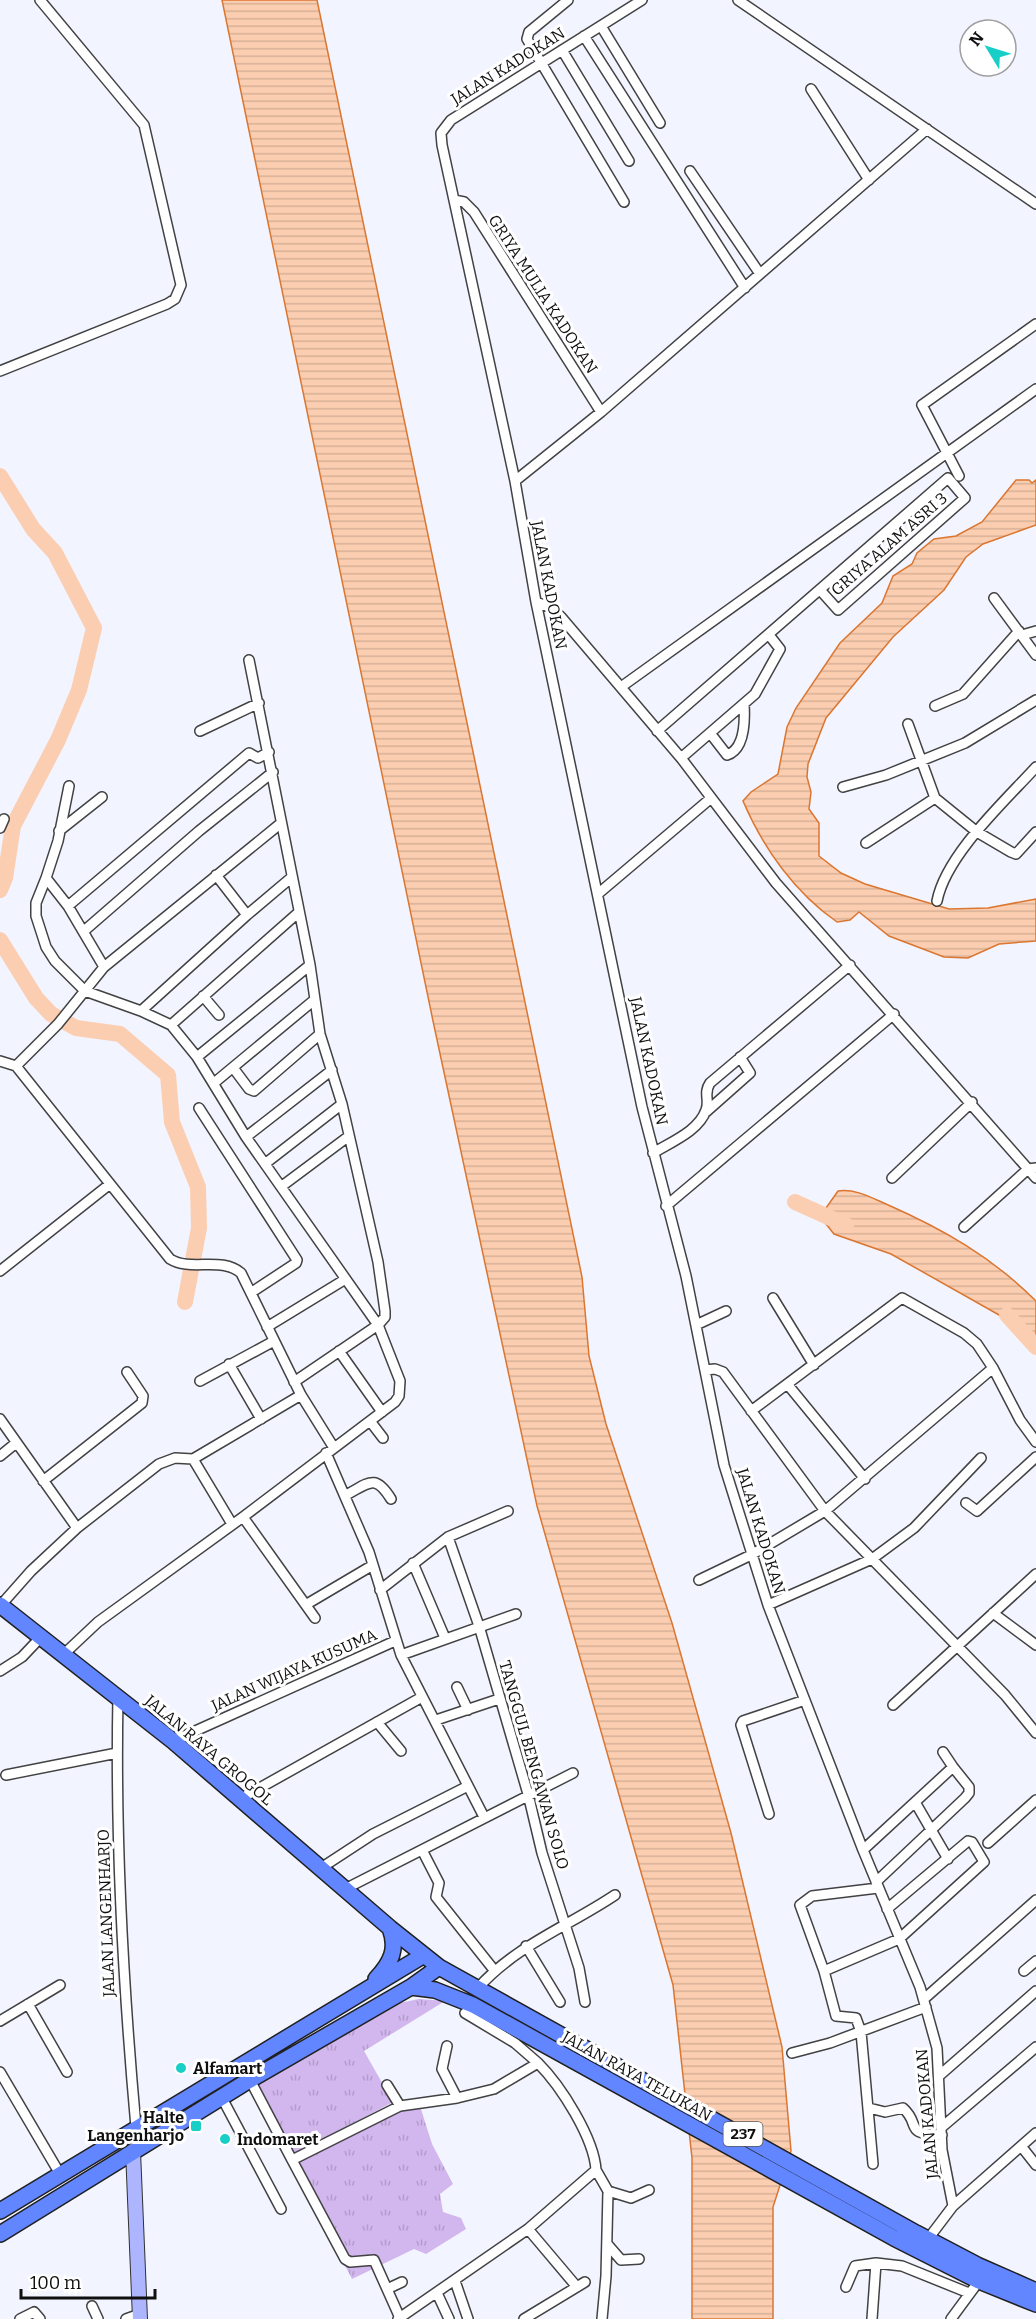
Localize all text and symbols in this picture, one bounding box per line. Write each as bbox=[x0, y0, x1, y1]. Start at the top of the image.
north arrow bbox=[958, 18, 1018, 78]
street label: JALAN KADOKAN bbox=[447, 23, 569, 109]
text: N bbox=[965, 28, 988, 50]
street label: GRIYA MULIA KADOKAN bbox=[484, 211, 602, 377]
street label: GRIYA ALAM ASRI 3 bbox=[827, 488, 951, 600]
street label: JALAN KADOKAN bbox=[527, 518, 571, 651]
street label: JALAN KADOKAN bbox=[626, 994, 672, 1127]
street label: JALAN KADOKAN bbox=[733, 1465, 789, 1597]
street label: JALAN WIJAYA KUSUMA bbox=[207, 1625, 380, 1716]
street label: TANGGUL BENGAWAN SOLO bbox=[495, 1658, 573, 1872]
street label: JALAN RAYA GROGOL bbox=[140, 1690, 277, 1809]
street label: JALAN LANGENHARJO bbox=[94, 1829, 118, 1998]
street label: JALAN RAYA TELUKAN bbox=[558, 2026, 715, 2125]
street label: JALAN KADOKAN bbox=[912, 2048, 942, 2181]
place label: Alfamart bbox=[193, 2059, 263, 2078]
marker: Alfamart bbox=[174, 2061, 188, 2075]
place label: Halte Langenharjo bbox=[87, 2108, 184, 2145]
marker: Halte Langenharjo bbox=[189, 2119, 203, 2133]
road number: 237 bbox=[724, 2122, 762, 2146]
place label: Indomaret bbox=[237, 2130, 319, 2149]
marker: Indomaret bbox=[218, 2132, 232, 2146]
scale bar bbox=[21, 2262, 154, 2300]
text: 100 m bbox=[30, 2272, 81, 2294]

